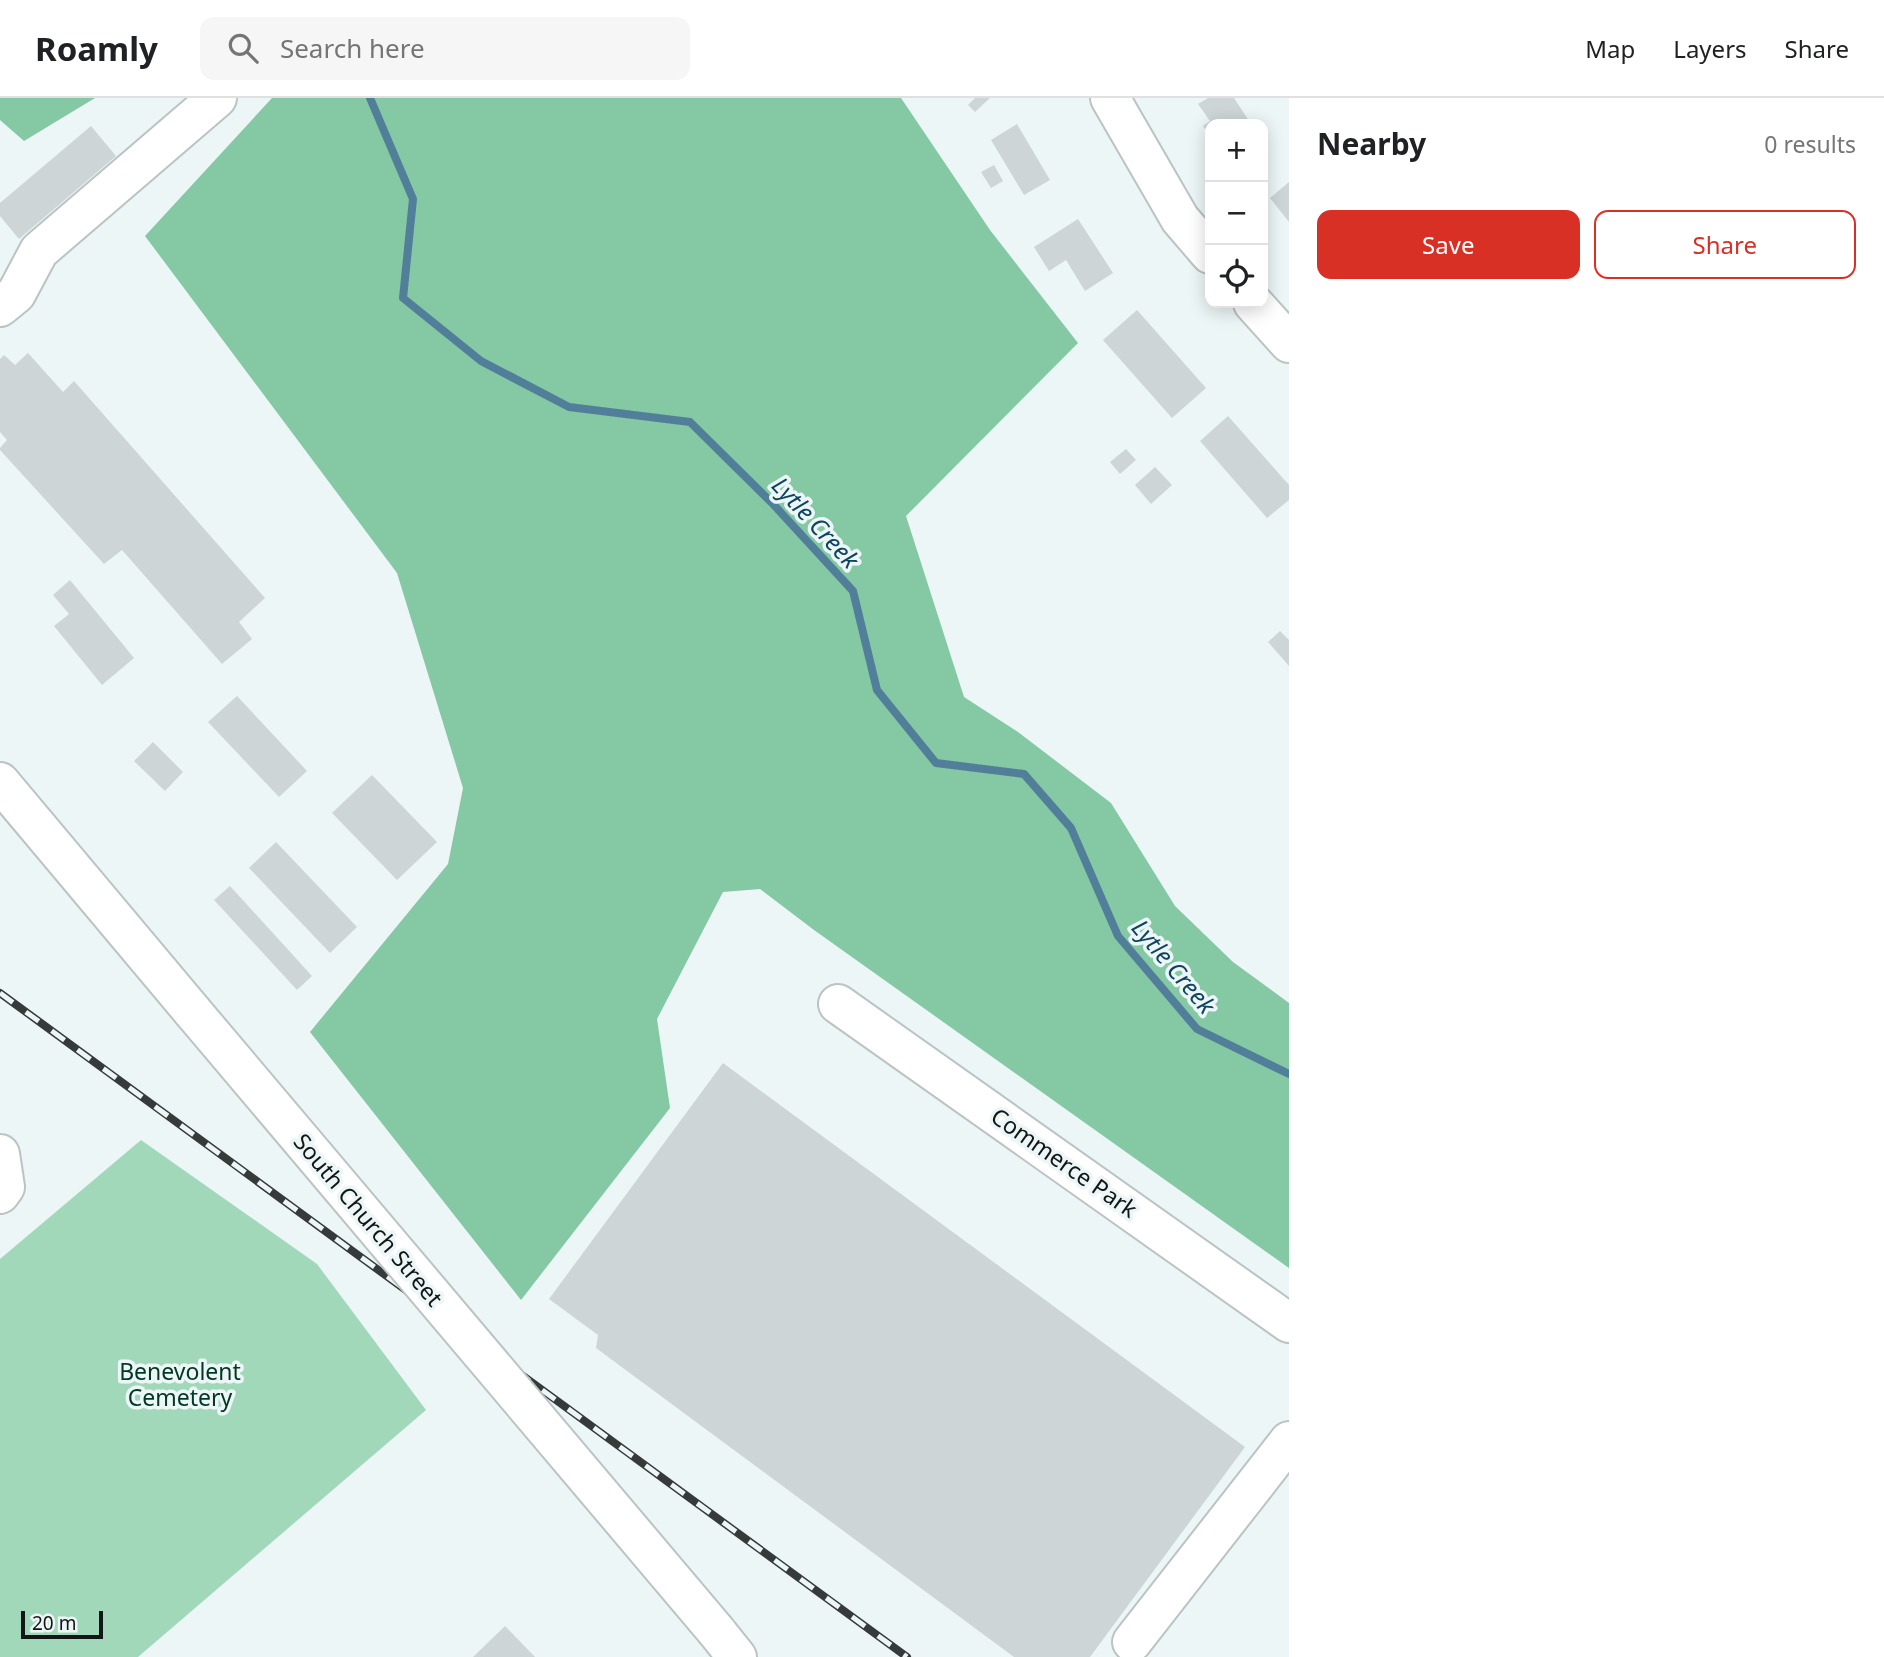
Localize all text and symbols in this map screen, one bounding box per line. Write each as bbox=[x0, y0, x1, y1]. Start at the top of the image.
search box bbox=[200, 17, 690, 80]
text: Roamly bbox=[35, 26, 158, 71]
icon: search bbox=[224, 29, 262, 67]
text: Search here bbox=[280, 30, 425, 66]
text: Map bbox=[1585, 32, 1635, 65]
text: Layers bbox=[1673, 32, 1747, 65]
text: Share bbox=[1785, 32, 1849, 65]
map controls bbox=[1205, 119, 1268, 308]
button: + bbox=[1205, 119, 1268, 182]
text: Nearby bbox=[1317, 123, 1426, 164]
text: 0 results bbox=[1764, 128, 1856, 160]
button: − bbox=[1205, 182, 1268, 245]
button: Save bbox=[1317, 210, 1580, 279]
button: Share bbox=[1594, 210, 1856, 279]
button: locate bbox=[1205, 245, 1268, 308]
water label: Lytle Creek bbox=[765, 469, 868, 576]
water label: Lytle Creek bbox=[1125, 912, 1224, 1021]
street label: Commerce Park bbox=[985, 1100, 1145, 1225]
street label: South Church Street bbox=[287, 1126, 451, 1313]
park label: Benevolent Cemetery bbox=[119, 1355, 241, 1413]
scale bar bbox=[21, 1608, 103, 1640]
text: 20 m bbox=[32, 1610, 76, 1636]

